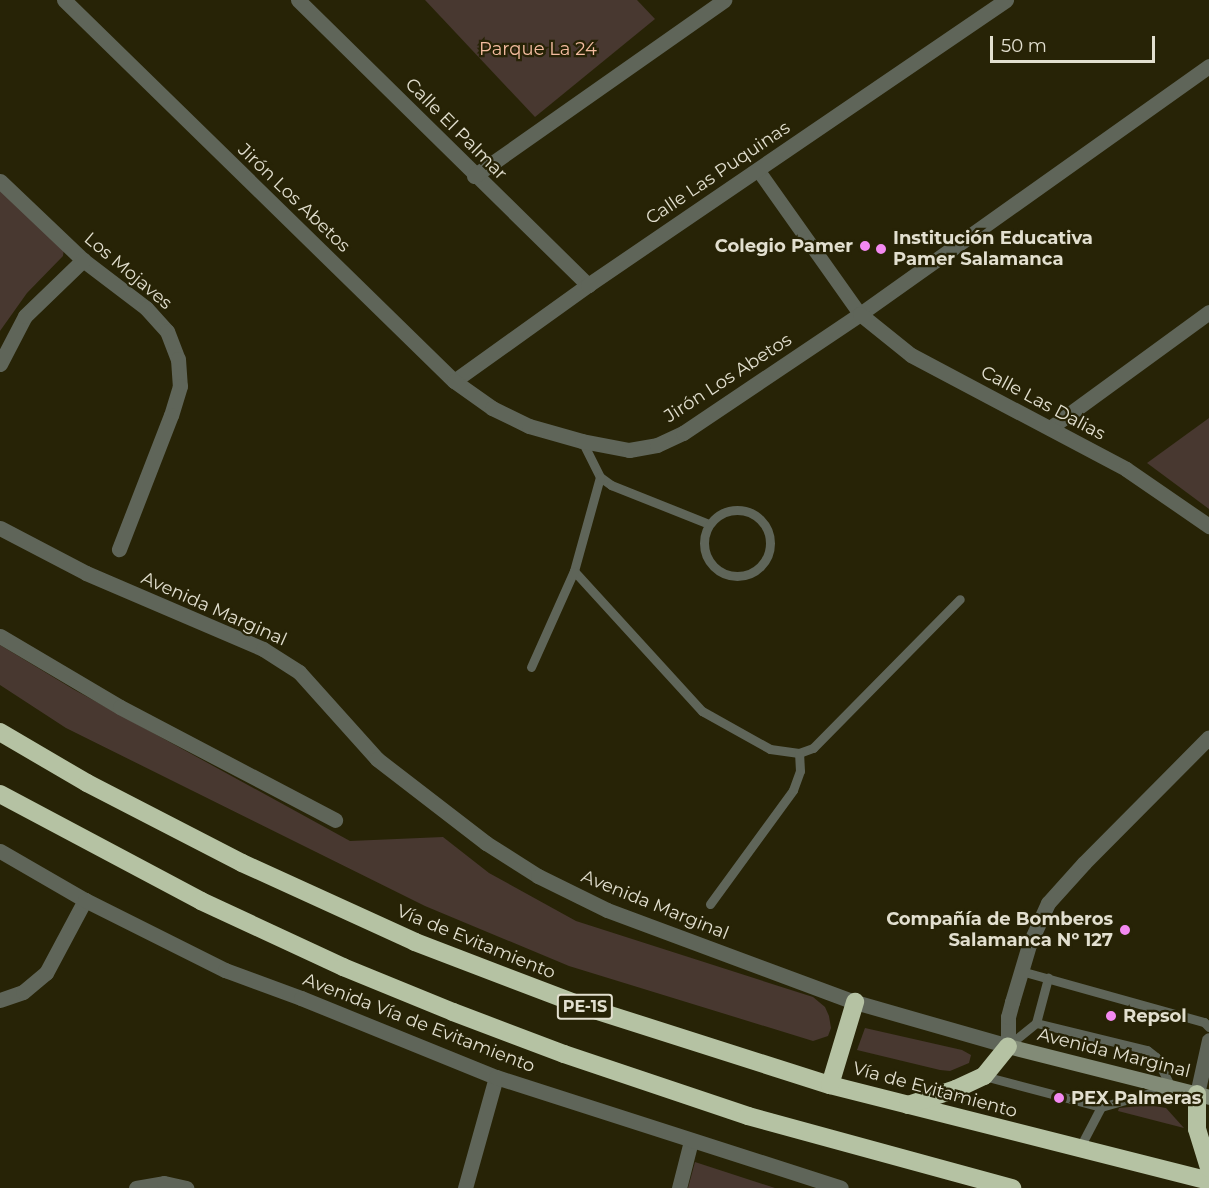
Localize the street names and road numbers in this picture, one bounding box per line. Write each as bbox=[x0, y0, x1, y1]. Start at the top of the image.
street label: Calle El Palmar bbox=[401, 74, 511, 184]
street label: Calle Las Puquinas bbox=[642, 117, 794, 229]
street label: Jirón Los Abetos bbox=[234, 139, 354, 257]
street label: Los Mojaves bbox=[80, 228, 176, 314]
street label: Jirón Los Abetos bbox=[660, 329, 796, 427]
street label: Calle Las Dalias bbox=[977, 361, 1109, 445]
street label: Avenida Marginal bbox=[138, 567, 290, 651]
street label: Avenida Marginal bbox=[578, 866, 732, 944]
street label: Vía de Evitamiento bbox=[393, 900, 559, 984]
street label: Avenida Vía de Evitamiento bbox=[300, 969, 538, 1077]
road number: PE-1S bbox=[556, 994, 614, 1020]
street label: Avenida Marginal bbox=[1035, 1024, 1193, 1082]
street label: Vía de Evitamiento bbox=[850, 1058, 1020, 1122]

